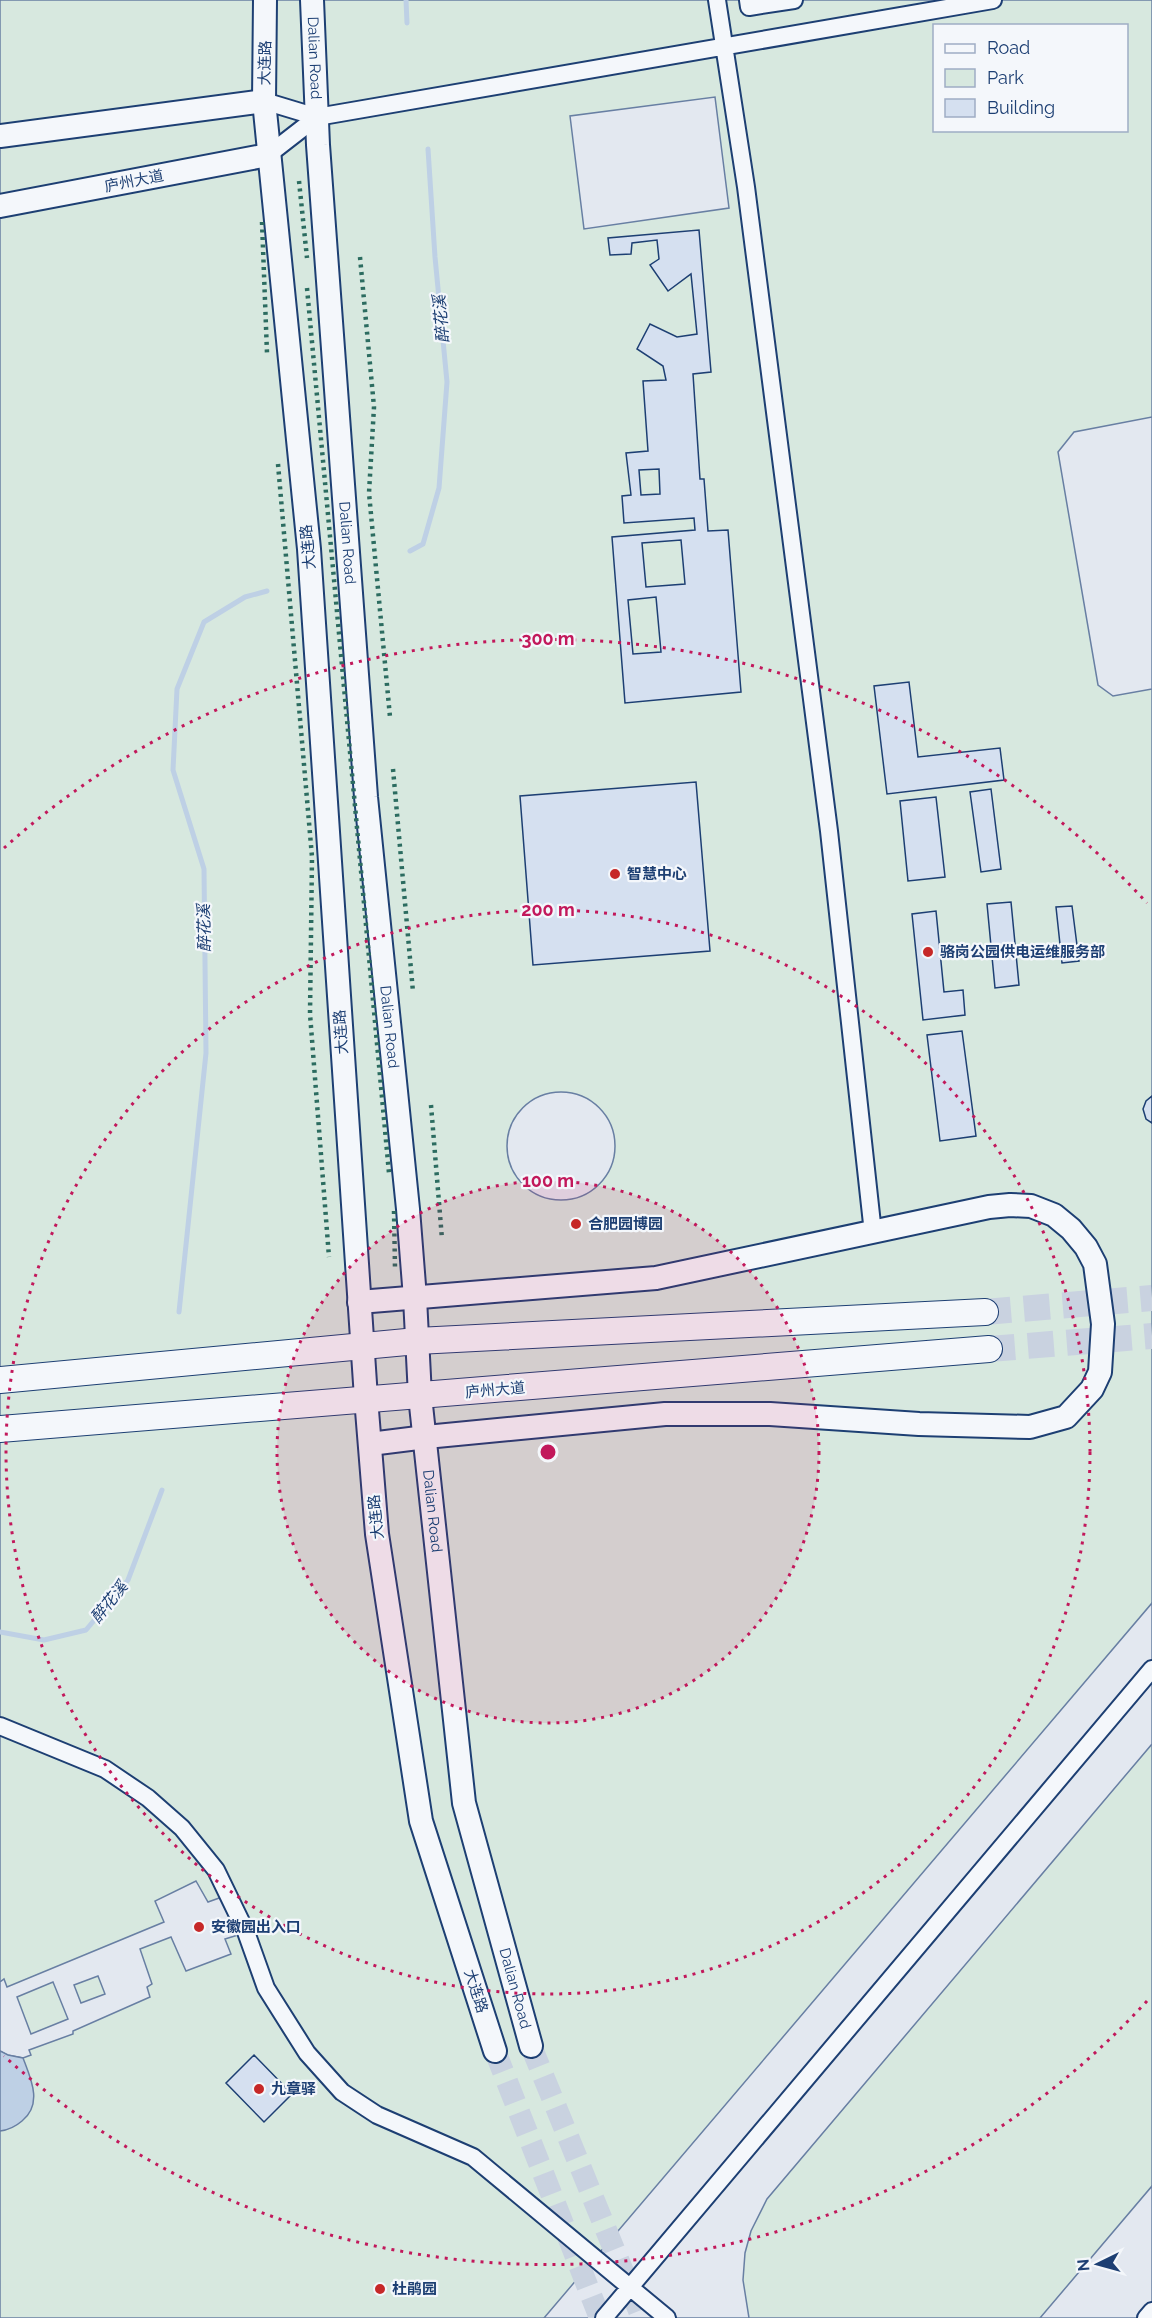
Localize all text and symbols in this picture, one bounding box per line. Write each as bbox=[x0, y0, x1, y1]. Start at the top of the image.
street label: Dalian Road bbox=[304, 16, 325, 100]
legend bbox=[933, 24, 1128, 132]
text: Road bbox=[987, 37, 1030, 58]
street label: 大连路 bbox=[256, 40, 274, 86]
text: Park bbox=[987, 67, 1024, 88]
text: Building bbox=[987, 97, 1055, 118]
street label: 庐州大道 bbox=[103, 166, 165, 196]
water label: 醉花溪 bbox=[429, 292, 453, 344]
street label: Dalian Road bbox=[335, 501, 359, 585]
street label: 大连路 bbox=[297, 524, 319, 570]
text: 300 m bbox=[521, 628, 575, 649]
place label: 智慧中心 bbox=[627, 865, 687, 883]
marker: 智慧中心 bbox=[608, 867, 622, 881]
text: 200 m bbox=[521, 899, 575, 920]
water label: 醉花溪 bbox=[194, 902, 214, 952]
place label: 骆岗公园供电运维服务部 bbox=[940, 943, 1105, 961]
marker: 骆岗公园供电运维服务部 bbox=[921, 945, 935, 959]
street label: Dalian Road bbox=[376, 985, 403, 1069]
street label: 大连路 bbox=[330, 1009, 352, 1055]
text: 100 m bbox=[522, 1170, 574, 1191]
place label: 合肥园博园 bbox=[588, 1215, 663, 1233]
marker: 合肥园博园 bbox=[569, 1217, 583, 1231]
street label: 庐州大道 bbox=[464, 1378, 526, 1402]
centre of rings bbox=[538, 1442, 558, 1462]
street label: Dalian Road bbox=[419, 1469, 446, 1553]
street label: 大连路 bbox=[365, 1494, 387, 1540]
water label: 醉花溪 bbox=[87, 1576, 133, 1627]
place label: 安徽园出入口 bbox=[211, 1918, 301, 1936]
marker: 安徽园出入口 bbox=[192, 1920, 206, 1934]
street label: Dalian Road bbox=[495, 1946, 535, 2031]
street label: 大连路 bbox=[460, 1967, 492, 2015]
place label: 九章驿 bbox=[271, 2080, 316, 2098]
marker: 九章驿 bbox=[252, 2082, 266, 2096]
north arrow bbox=[1068, 2234, 1128, 2294]
text: N bbox=[1074, 2258, 1094, 2272]
place label: 杜鹃园 bbox=[392, 2280, 437, 2298]
marker: 杜鹃园 bbox=[373, 2282, 387, 2296]

